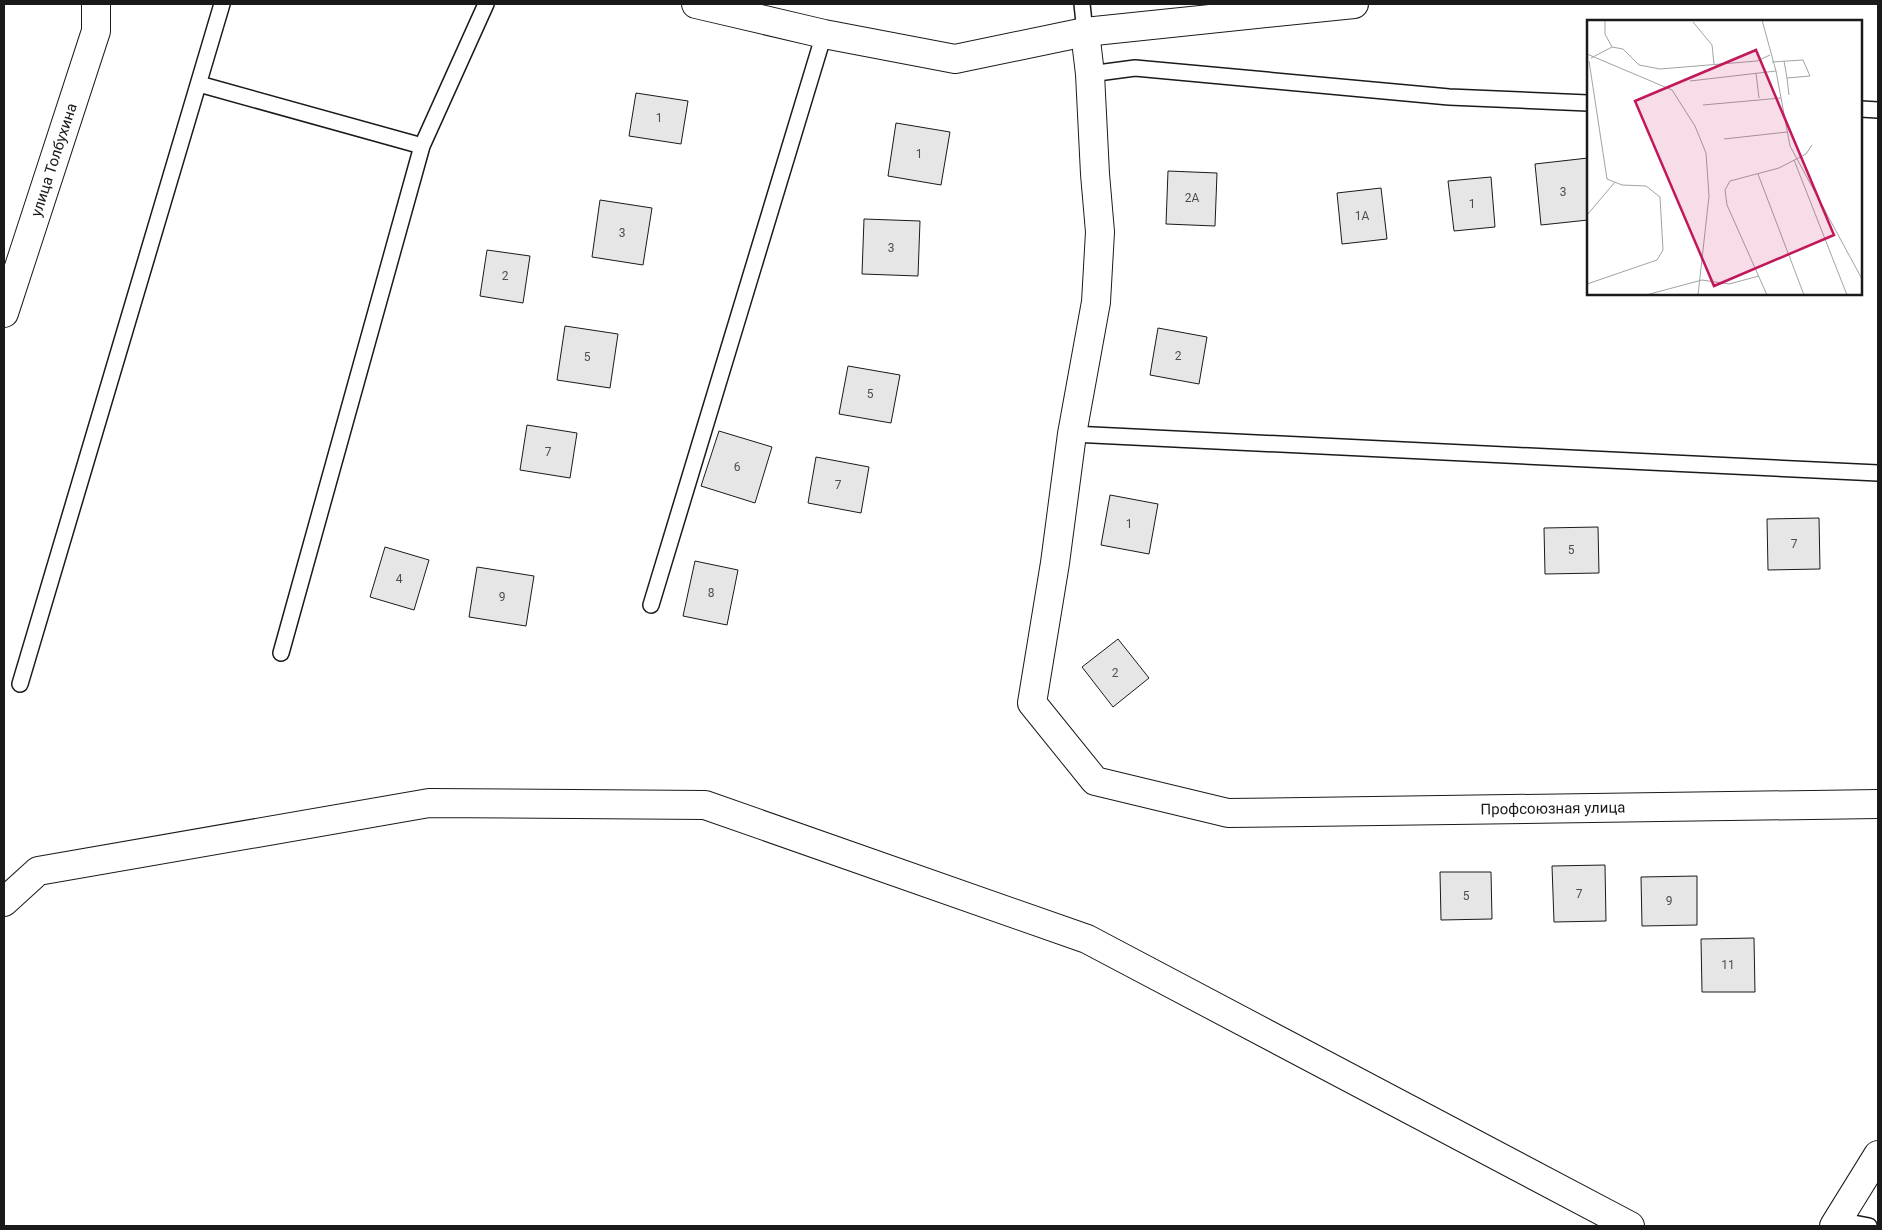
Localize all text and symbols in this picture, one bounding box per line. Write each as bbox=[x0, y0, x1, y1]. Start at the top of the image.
inset map bbox=[1587, 20, 1862, 295]
street label: улица Толбухина bbox=[27, 101, 81, 219]
house number: 1 bbox=[656, 111, 662, 125]
house number: 1 bbox=[916, 147, 922, 161]
house number: 3 bbox=[1560, 185, 1566, 199]
house number: 2А bbox=[1185, 191, 1199, 205]
house number: 1 bbox=[1469, 197, 1475, 211]
house number: 1А bbox=[1355, 209, 1369, 223]
house number: 3 bbox=[619, 226, 625, 240]
house number: 3 bbox=[888, 241, 894, 255]
house number: 2 bbox=[502, 269, 509, 283]
house number: 2 bbox=[1175, 349, 1182, 363]
house number: 5 bbox=[584, 350, 591, 364]
house number: 5 bbox=[867, 387, 874, 401]
house number: 7 bbox=[545, 445, 552, 459]
house number: 6 bbox=[734, 460, 741, 474]
house number: 7 bbox=[835, 478, 842, 492]
house number: 1 bbox=[1126, 517, 1132, 531]
house number: 7 bbox=[1791, 537, 1798, 551]
house number: 5 bbox=[1568, 543, 1575, 557]
house number: 4 bbox=[396, 572, 403, 586]
house number: 8 bbox=[708, 586, 715, 600]
house number: 9 bbox=[499, 590, 505, 604]
house number: 2 bbox=[1112, 666, 1119, 680]
street label: Профсоюзная улица bbox=[1480, 798, 1626, 819]
house number: 7 bbox=[1576, 887, 1583, 901]
house number: 5 bbox=[1463, 889, 1470, 903]
house number: 9 bbox=[1666, 894, 1672, 908]
house number: 11 bbox=[1721, 958, 1735, 972]

